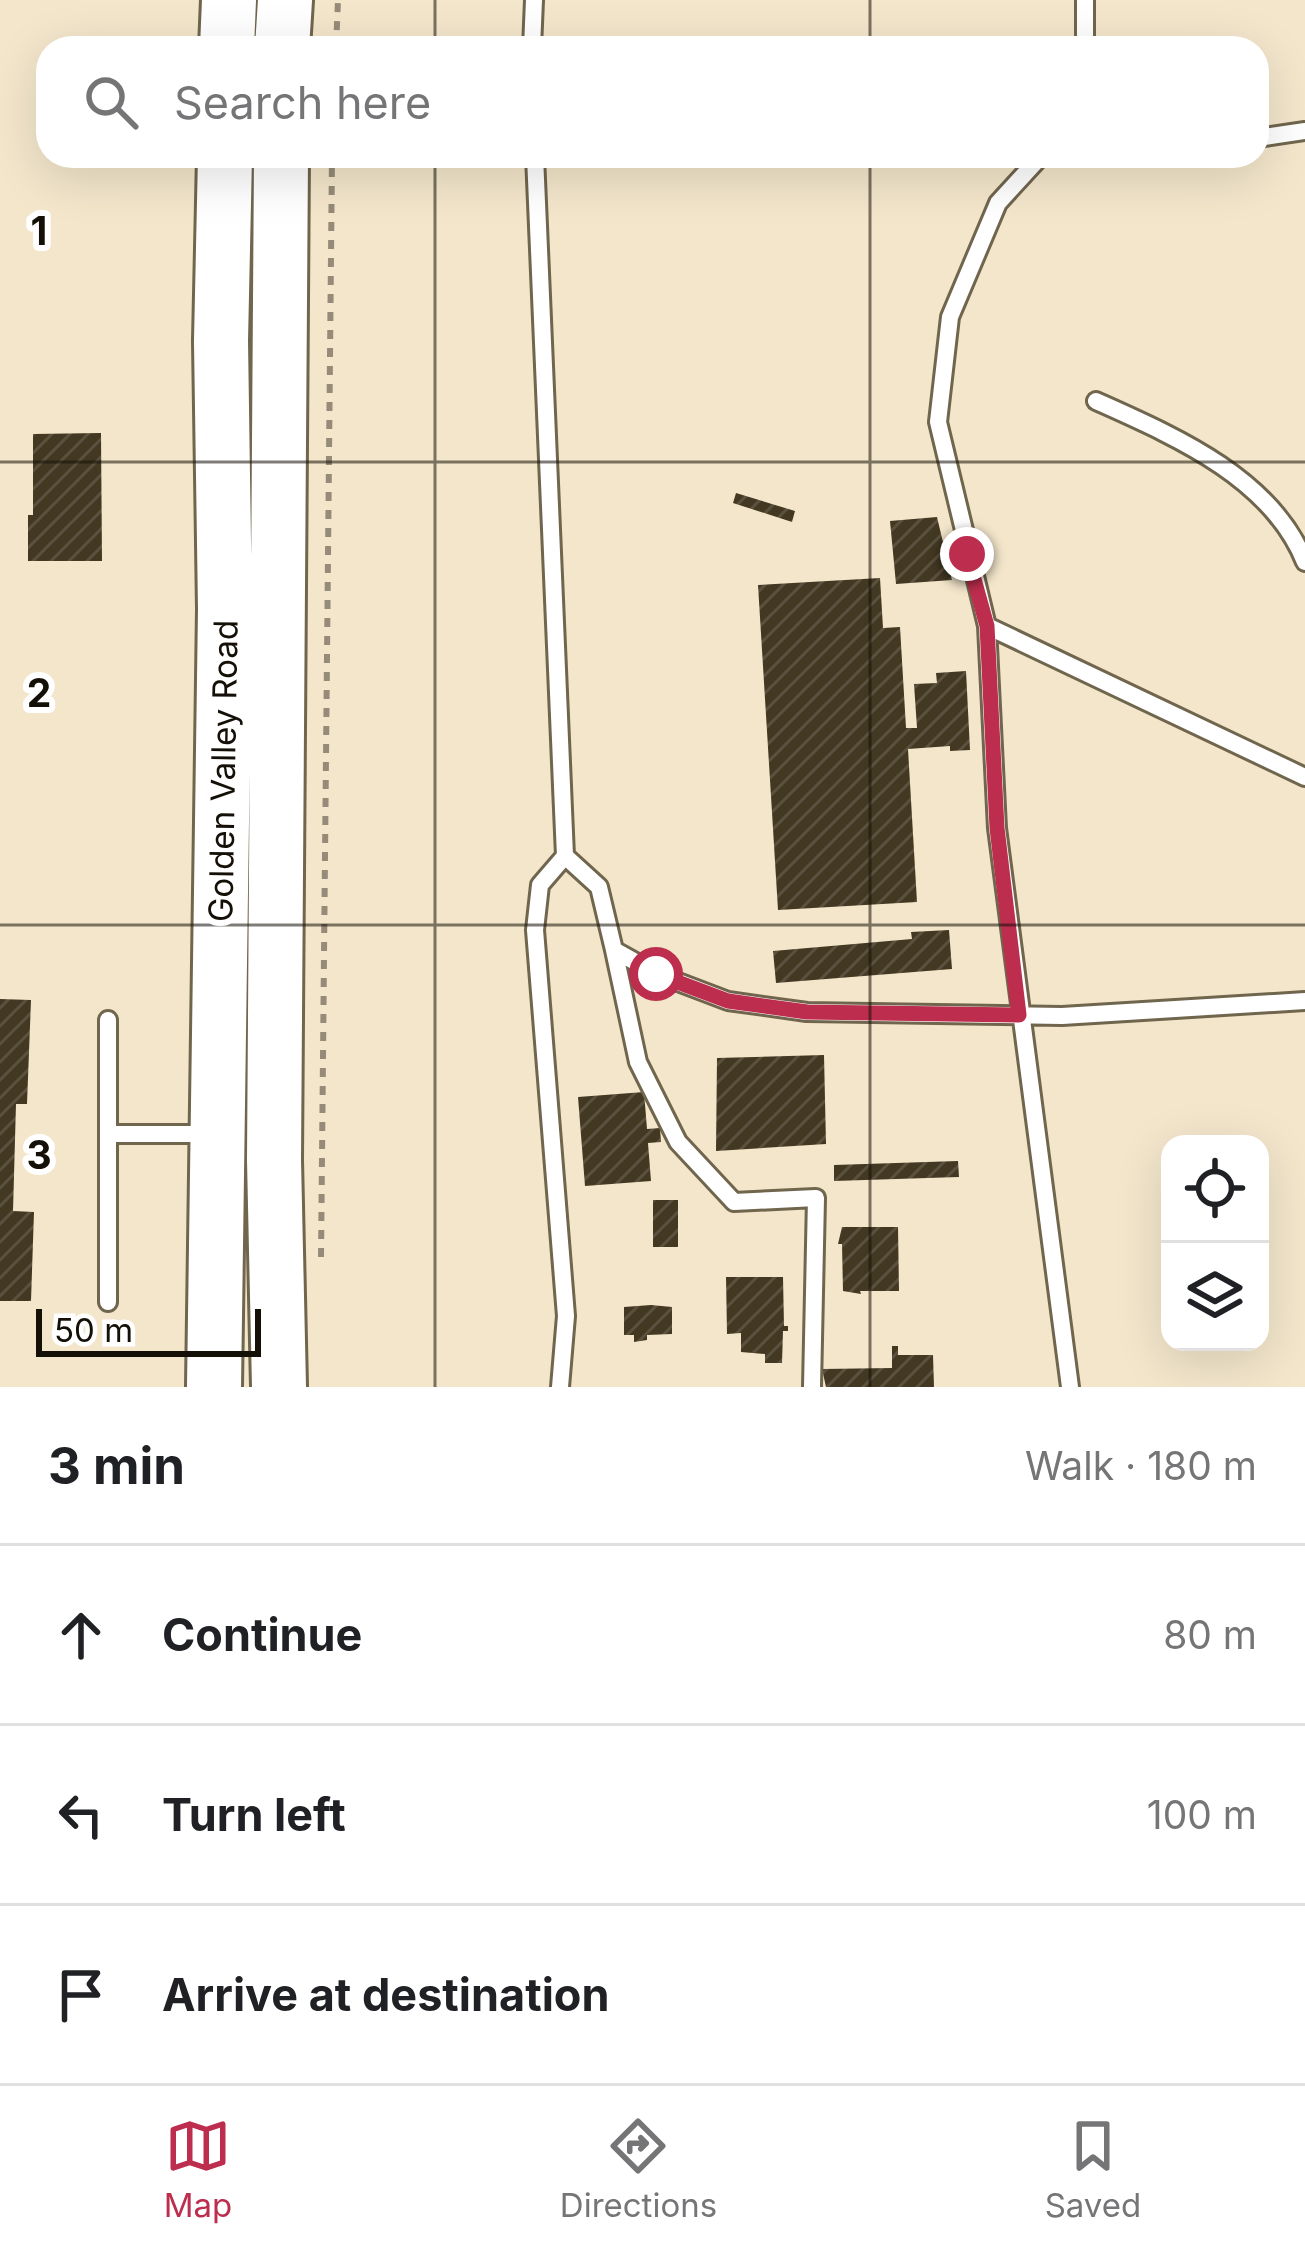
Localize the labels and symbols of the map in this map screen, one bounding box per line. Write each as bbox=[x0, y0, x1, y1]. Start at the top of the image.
text: 1 bbox=[31, 207, 47, 254]
route end bbox=[940, 527, 994, 581]
street label: Golden Valley Road bbox=[200, 620, 246, 922]
text: 2 bbox=[27, 669, 51, 716]
route start bbox=[629, 947, 683, 1001]
text: 3 bbox=[26, 1131, 52, 1178]
scale bar bbox=[36, 1303, 261, 1356]

